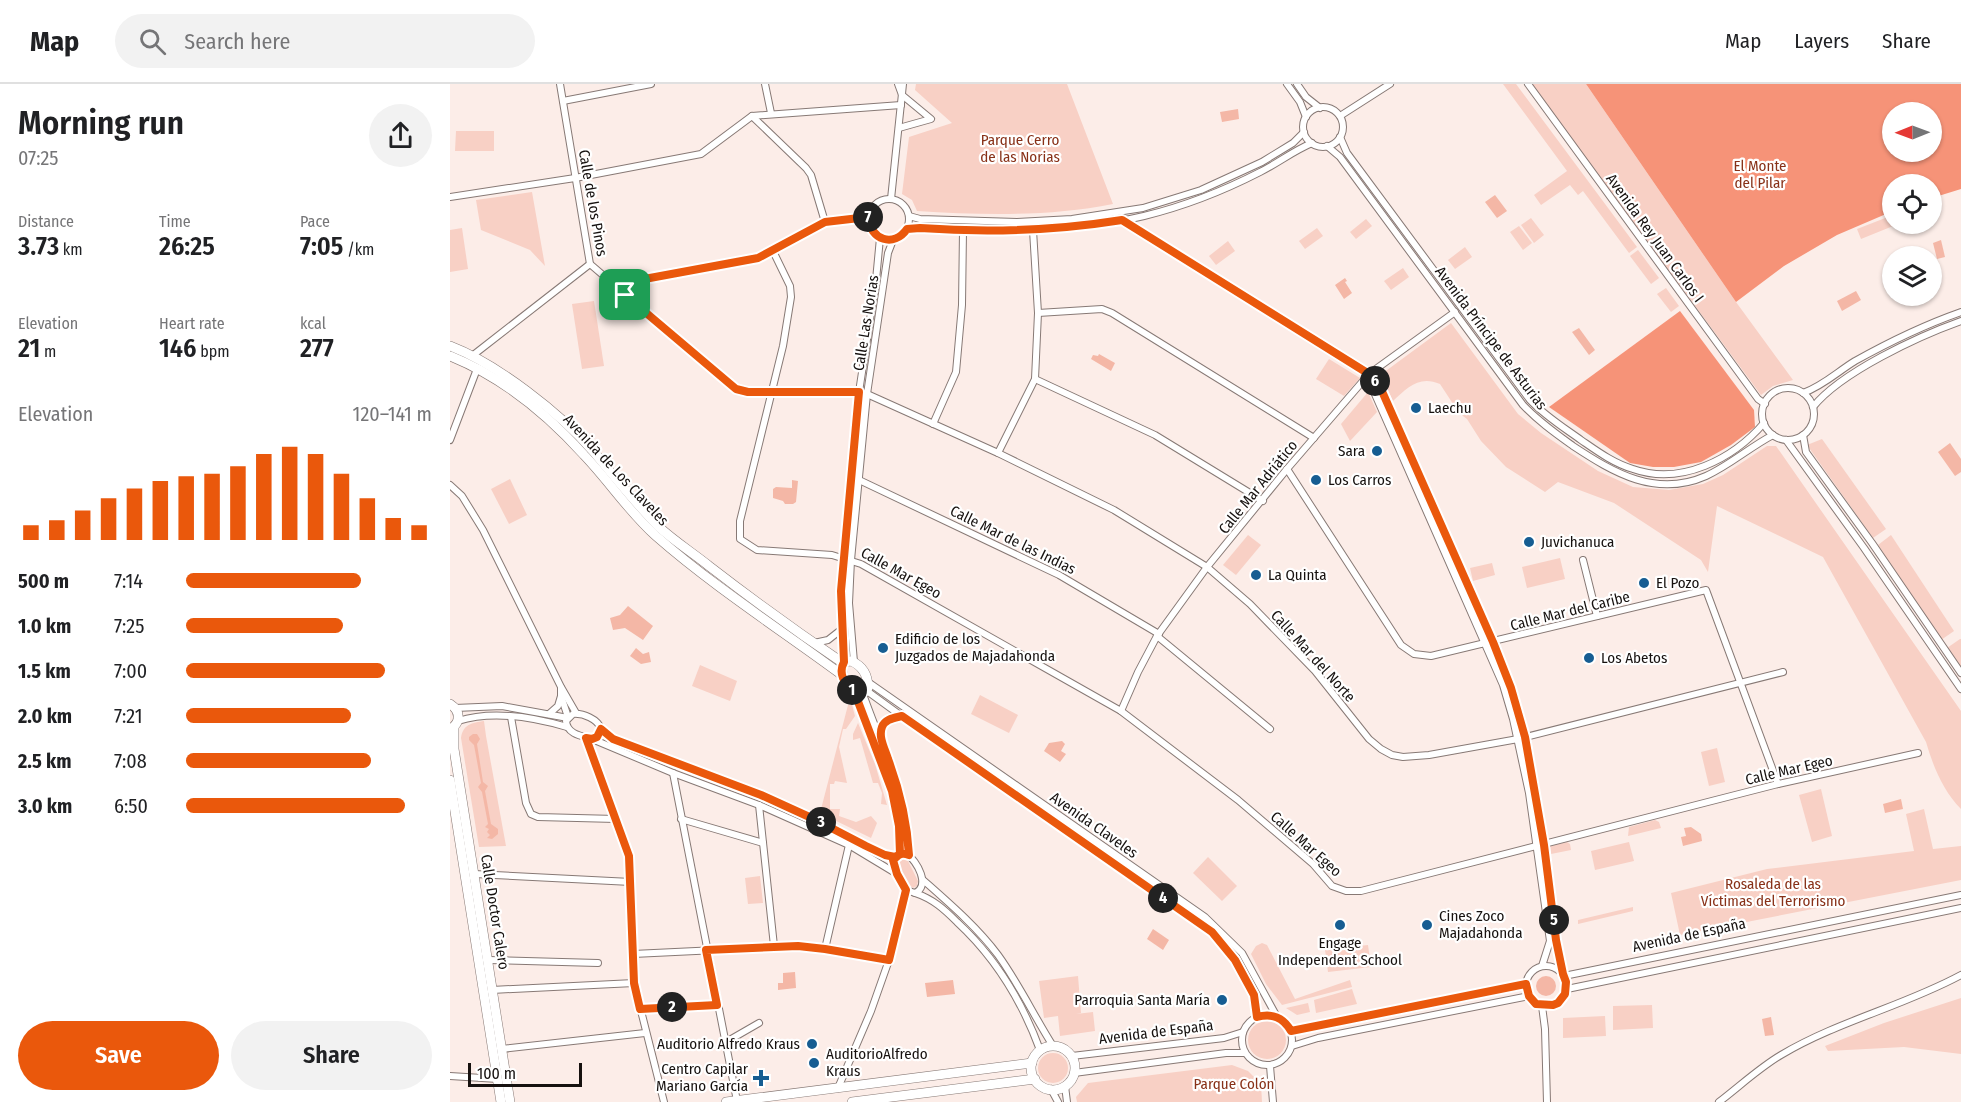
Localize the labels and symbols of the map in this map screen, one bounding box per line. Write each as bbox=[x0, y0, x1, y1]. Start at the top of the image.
north arrow bbox=[1882, 102, 1942, 162]
park label: Parque Cerro de las Norias bbox=[980, 131, 1060, 166]
street label: Calle de los Pinos bbox=[575, 148, 611, 258]
park label: El Monte del Pilar bbox=[1734, 157, 1786, 192]
street label: Avenida Rey Juan Carlos I bbox=[1602, 170, 1708, 306]
pin: 7 bbox=[853, 202, 883, 232]
street label: Avenida Príncipe de Asturias bbox=[1431, 263, 1551, 413]
pin bbox=[599, 269, 650, 320]
street label: Calle Las Norias bbox=[850, 274, 882, 372]
pin: 6 bbox=[1360, 366, 1390, 396]
place label: Laechu bbox=[1428, 399, 1471, 417]
marker: Laechu bbox=[1409, 401, 1423, 415]
street label: Avenida de Los Claveles bbox=[560, 411, 672, 529]
street label: Calle Mar Adriático bbox=[1215, 436, 1301, 537]
place label: Sara bbox=[1338, 442, 1365, 460]
marker: Sara bbox=[1370, 444, 1384, 458]
place label: Los Carros bbox=[1328, 471, 1391, 489]
marker: Los Carros bbox=[1309, 473, 1323, 487]
street label: Calle Mar de las Indias bbox=[947, 502, 1079, 578]
place label: Juvichanuca bbox=[1541, 533, 1614, 551]
marker: Juvichanuca bbox=[1522, 535, 1536, 549]
street label: Calle Mar Egeo bbox=[858, 544, 944, 603]
place label: La Quinta bbox=[1268, 566, 1327, 584]
marker: La Quinta bbox=[1249, 568, 1263, 582]
place label: El Pozo bbox=[1656, 574, 1699, 592]
marker: El Pozo bbox=[1637, 576, 1651, 590]
street label: Calle Mar del Caribe bbox=[1508, 587, 1632, 635]
street label: Calle Mar del Norte bbox=[1267, 606, 1359, 706]
place label: Edificio de los Juzgados de Majadahonda bbox=[895, 630, 1055, 665]
marker: Edificio de los Juzgados de Majadahonda bbox=[876, 641, 890, 655]
place label: Los Abetos bbox=[1601, 649, 1667, 667]
marker: Los Abetos bbox=[1582, 651, 1596, 665]
pin: 1 bbox=[837, 675, 867, 705]
street label: Calle Mar Egeo bbox=[1744, 751, 1835, 789]
street label: Avenida Claveles bbox=[1047, 788, 1141, 862]
pin: 3 bbox=[806, 807, 836, 837]
street label: Calle Mar Egeo bbox=[1267, 808, 1345, 881]
street label: Calle Doctor Calero bbox=[477, 853, 513, 971]
park label: Rosaleda de las Víctimas del Terrorismo bbox=[1701, 875, 1845, 910]
pin: 4 bbox=[1148, 883, 1178, 913]
pin: 5 bbox=[1539, 905, 1569, 935]
place label: Cines Zoco Majadahonda bbox=[1439, 907, 1522, 942]
street label: Avenida de España bbox=[1631, 914, 1747, 956]
marker: Engage Independent School bbox=[1333, 918, 1347, 932]
marker: Cines Zoco Majadahonda bbox=[1420, 918, 1434, 932]
place label: Engage Independent School bbox=[1278, 934, 1402, 969]
place label: Parroquia Santa María bbox=[1074, 991, 1210, 1009]
pin: 2 bbox=[657, 992, 687, 1022]
marker: Parroquia Santa María bbox=[1215, 993, 1229, 1007]
street label: Avenida de España bbox=[1098, 1016, 1214, 1048]
place label: Auditorio Alfredo Kraus bbox=[657, 1035, 800, 1053]
marker: Auditorio Alfredo Kraus bbox=[805, 1037, 819, 1051]
place label: AuditorioAlfredo Kraus bbox=[826, 1045, 928, 1080]
marker: AuditorioAlfredo Kraus bbox=[807, 1056, 821, 1070]
scale bar bbox=[468, 1060, 582, 1088]
place label: Centro Capilar Mariano García bbox=[656, 1060, 749, 1095]
marker: Centro Capilar Mariano García bbox=[752, 1069, 770, 1087]
park label: Parque Colón bbox=[1194, 1075, 1274, 1093]

